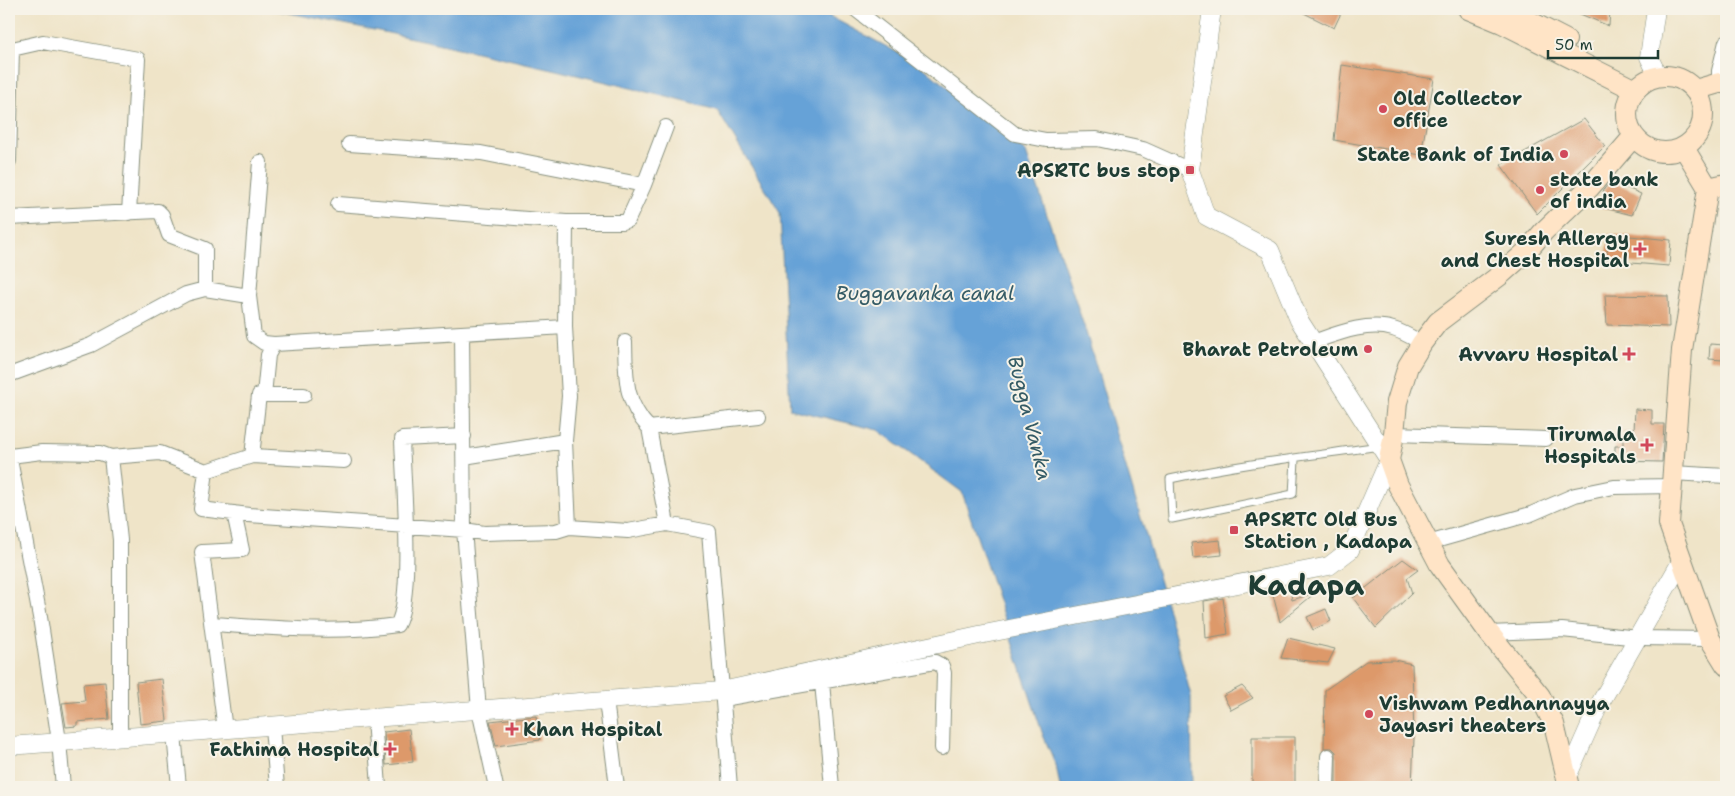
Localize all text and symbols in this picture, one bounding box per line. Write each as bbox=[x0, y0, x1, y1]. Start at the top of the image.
scale bar bbox=[1548, 28, 1658, 60]
text: 50 m bbox=[1555, 35, 1593, 55]
place label: Old Collector office bbox=[1393, 86, 1522, 133]
marker: Old Collector office bbox=[1377, 103, 1389, 115]
place label: State Bank of India bbox=[1357, 142, 1554, 167]
marker: State Bank of India bbox=[1558, 148, 1570, 160]
place label: APSRTC bus stop bbox=[1017, 158, 1180, 183]
marker: APSRTC bus stop bbox=[1184, 164, 1196, 176]
place label: state bank of india bbox=[1550, 167, 1659, 214]
marker: state bank of india bbox=[1534, 184, 1546, 196]
place label: Suresh Allergy and Chest Hospital bbox=[1441, 226, 1629, 273]
marker: Suresh Allergy and Chest Hospital bbox=[1633, 242, 1647, 256]
water label: Buggavanka canal bbox=[836, 280, 1014, 306]
place label: Bharat Petroleum bbox=[1183, 337, 1358, 362]
place label: Avvaru Hospital bbox=[1458, 342, 1618, 367]
marker: Bharat Petroleum bbox=[1362, 343, 1374, 355]
marker: Avvaru Hospital bbox=[1622, 347, 1636, 361]
water label: Bugga Vanka bbox=[1002, 353, 1058, 483]
place label: Tirumala Hospitals bbox=[1544, 422, 1636, 469]
marker: Tirumala Hospitals bbox=[1640, 438, 1654, 452]
place label: APSRTC Old Bus Station , Kadapa bbox=[1244, 507, 1412, 554]
marker: APSRTC Old Bus Station , Kadapa bbox=[1228, 524, 1240, 536]
district label: Kadapa bbox=[1248, 565, 1365, 604]
place label: Vishwam Pedhannayya Jayasri theaters bbox=[1379, 691, 1609, 738]
marker: Vishwam Pedhannayya Jayasri theaters bbox=[1363, 708, 1375, 720]
place label: Khan Hospital bbox=[523, 717, 663, 742]
marker: Khan Hospital bbox=[505, 722, 519, 736]
place label: Fathima Hospital bbox=[210, 737, 379, 762]
marker: Fathima Hospital bbox=[383, 742, 397, 756]

